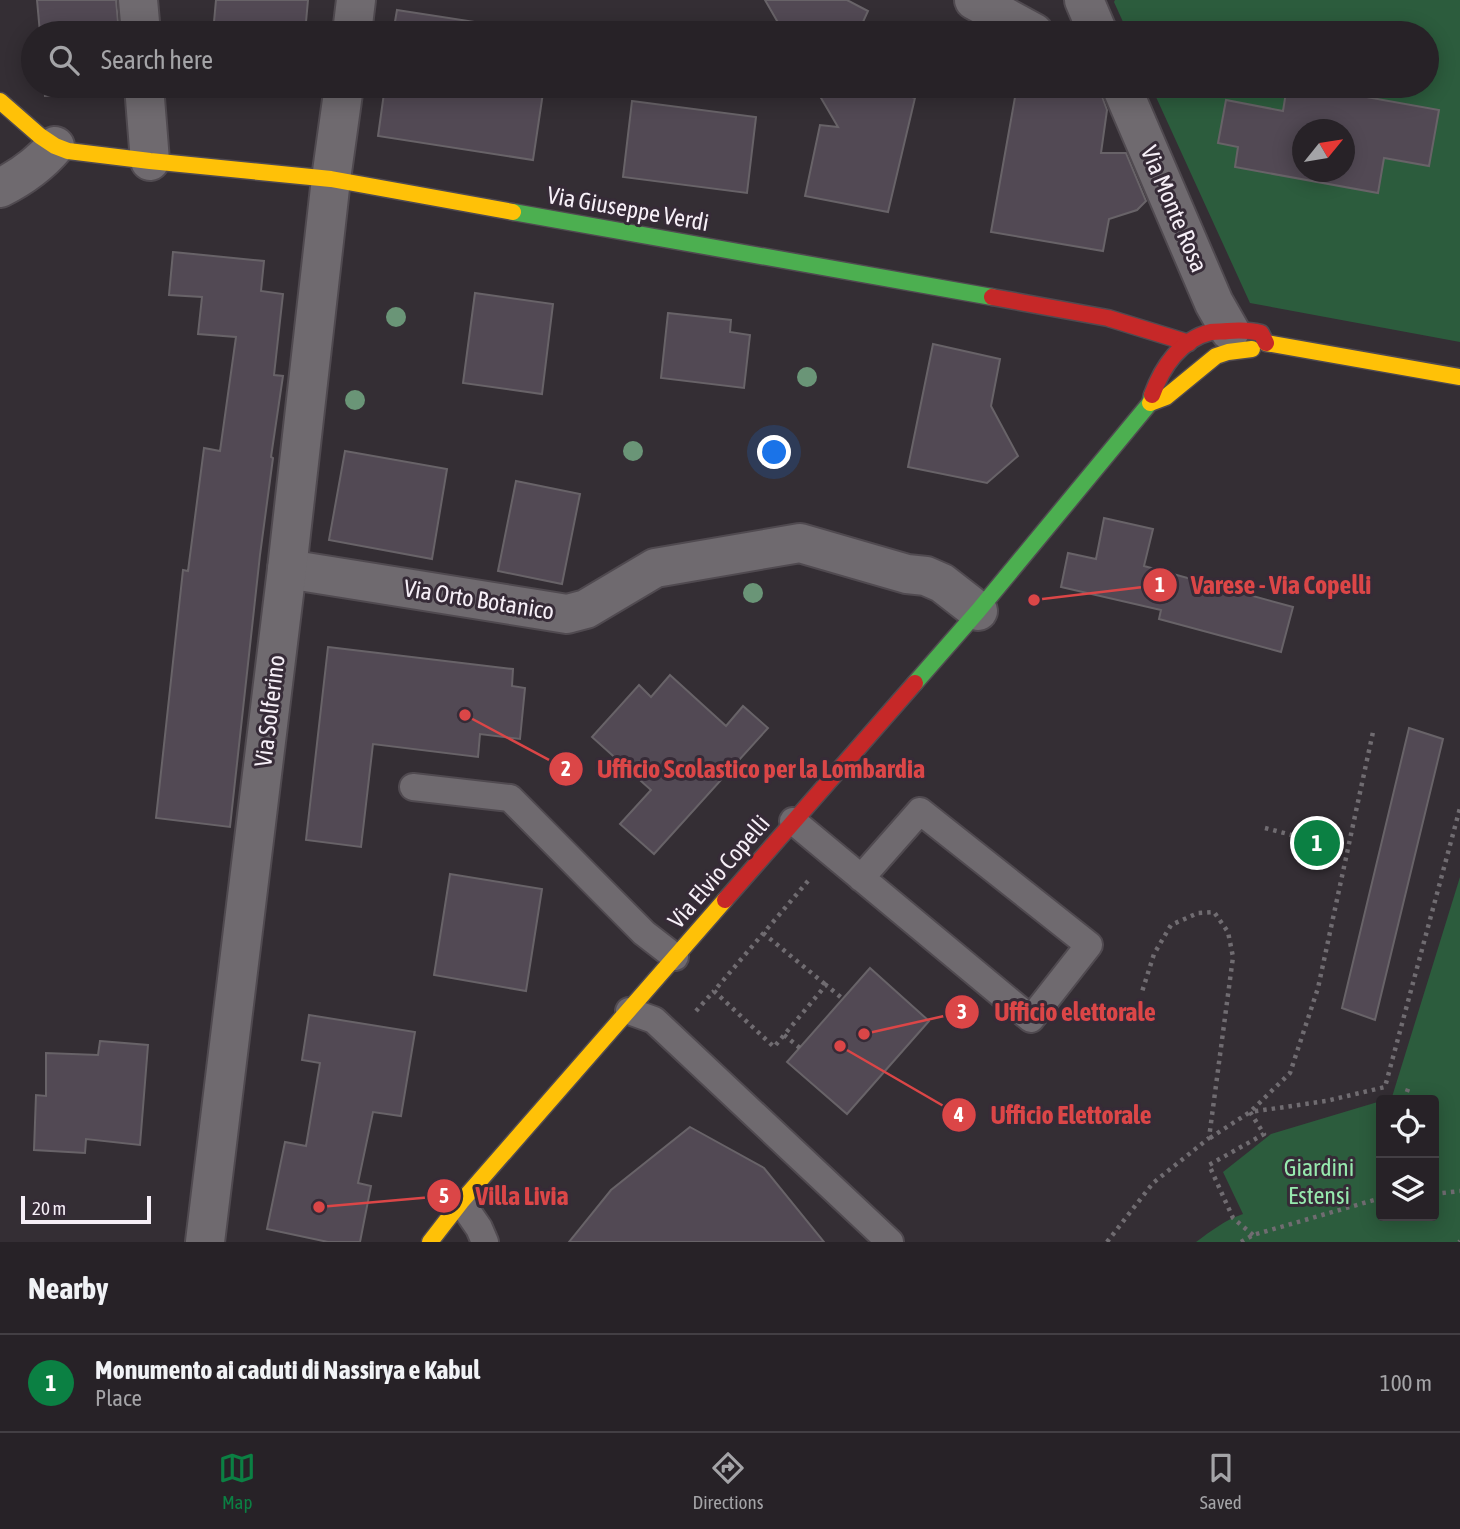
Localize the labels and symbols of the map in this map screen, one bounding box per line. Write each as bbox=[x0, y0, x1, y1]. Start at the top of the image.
north arrow bbox=[1292, 119, 1355, 182]
street label: Via Monte Rosa bbox=[1136, 142, 1213, 276]
street label: Via Giuseppe Verdi bbox=[545, 181, 711, 236]
your location bbox=[757, 435, 791, 469]
callout: Varese - Via Copelli bbox=[1142, 561, 1386, 608]
text: Varese - Via Copelli bbox=[1190, 570, 1371, 600]
text: 1 bbox=[1155, 572, 1165, 596]
street label: Via Orto Botanico bbox=[402, 574, 556, 625]
street label: Via Solferino bbox=[249, 653, 290, 768]
callout: Ufficio Scolastico per la Lombardia bbox=[548, 745, 939, 792]
text: Ufficio Scolastico per la Lombardia bbox=[597, 754, 925, 784]
text: 2 bbox=[561, 756, 571, 780]
street label: Via Elvio Copelli bbox=[662, 810, 775, 934]
pin: 1 bbox=[1294, 817, 1340, 869]
callout: Ufficio elettorale bbox=[945, 988, 1169, 1035]
text: Ufficio elettorale bbox=[994, 997, 1156, 1027]
text: 3 bbox=[957, 999, 967, 1023]
callout: Ufficio Elettorale bbox=[942, 1092, 1166, 1139]
text: Ufficio Elettorale bbox=[991, 1100, 1152, 1130]
text: 4 bbox=[953, 1102, 964, 1126]
park label: Giardini Estensi bbox=[1284, 1154, 1354, 1209]
callout: Villa Livia bbox=[426, 1172, 582, 1219]
text: Villa Livia bbox=[475, 1181, 568, 1211]
text: 5 bbox=[439, 1183, 449, 1207]
scale bar bbox=[21, 1193, 150, 1225]

